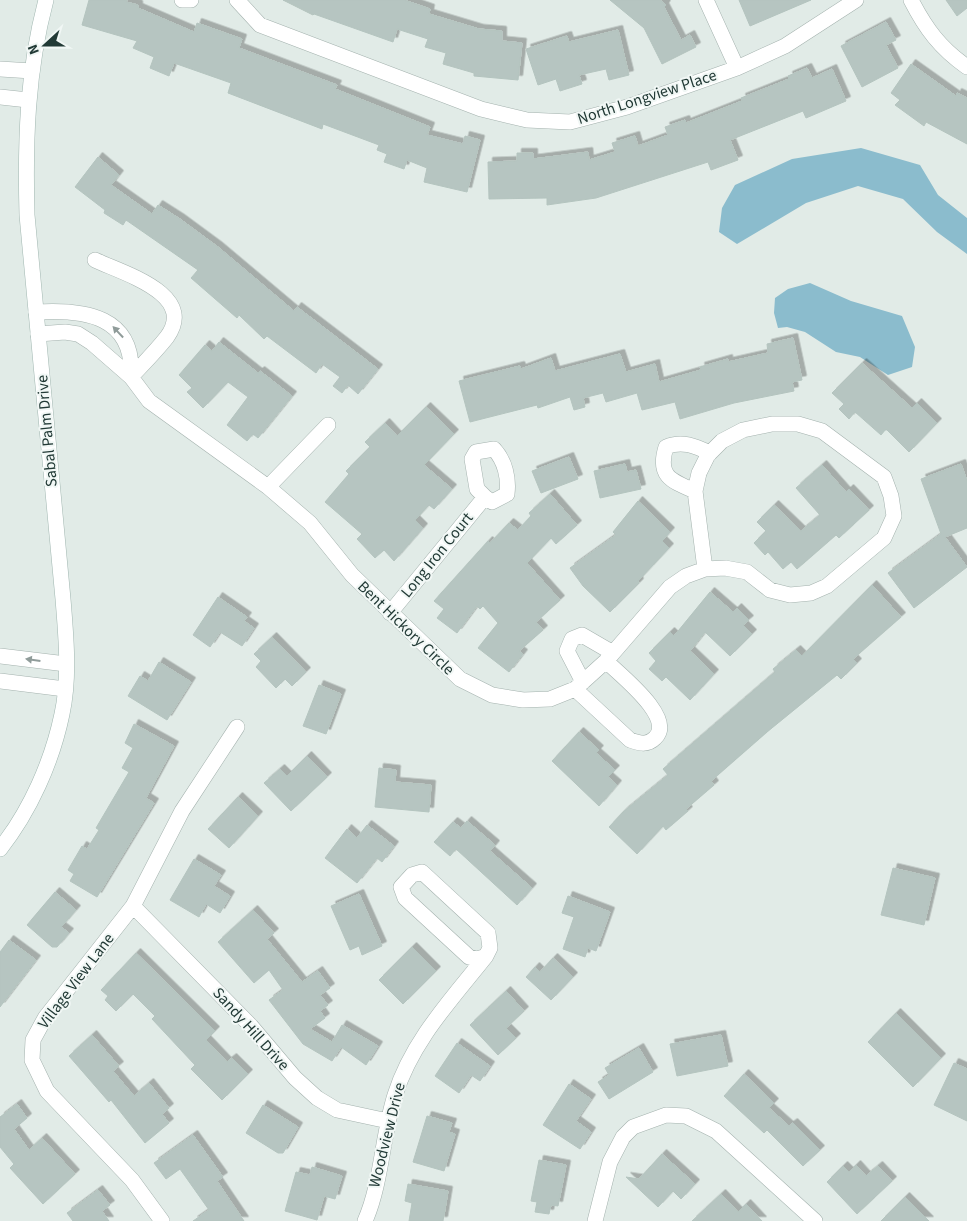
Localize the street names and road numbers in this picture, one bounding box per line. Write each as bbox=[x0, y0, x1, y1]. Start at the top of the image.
street label: North Longview Place bbox=[575, 64, 719, 130]
street label: Sabal Palm Drive bbox=[31, 374, 63, 488]
street label: Long Iron Court bbox=[396, 507, 479, 602]
street label: Bent Hickory Circle bbox=[353, 576, 459, 680]
street label: Village View Lane bbox=[33, 928, 119, 1033]
street label: Sandy Hill Drive bbox=[208, 983, 294, 1076]
street label: Woodview Drive bbox=[363, 1080, 411, 1190]

